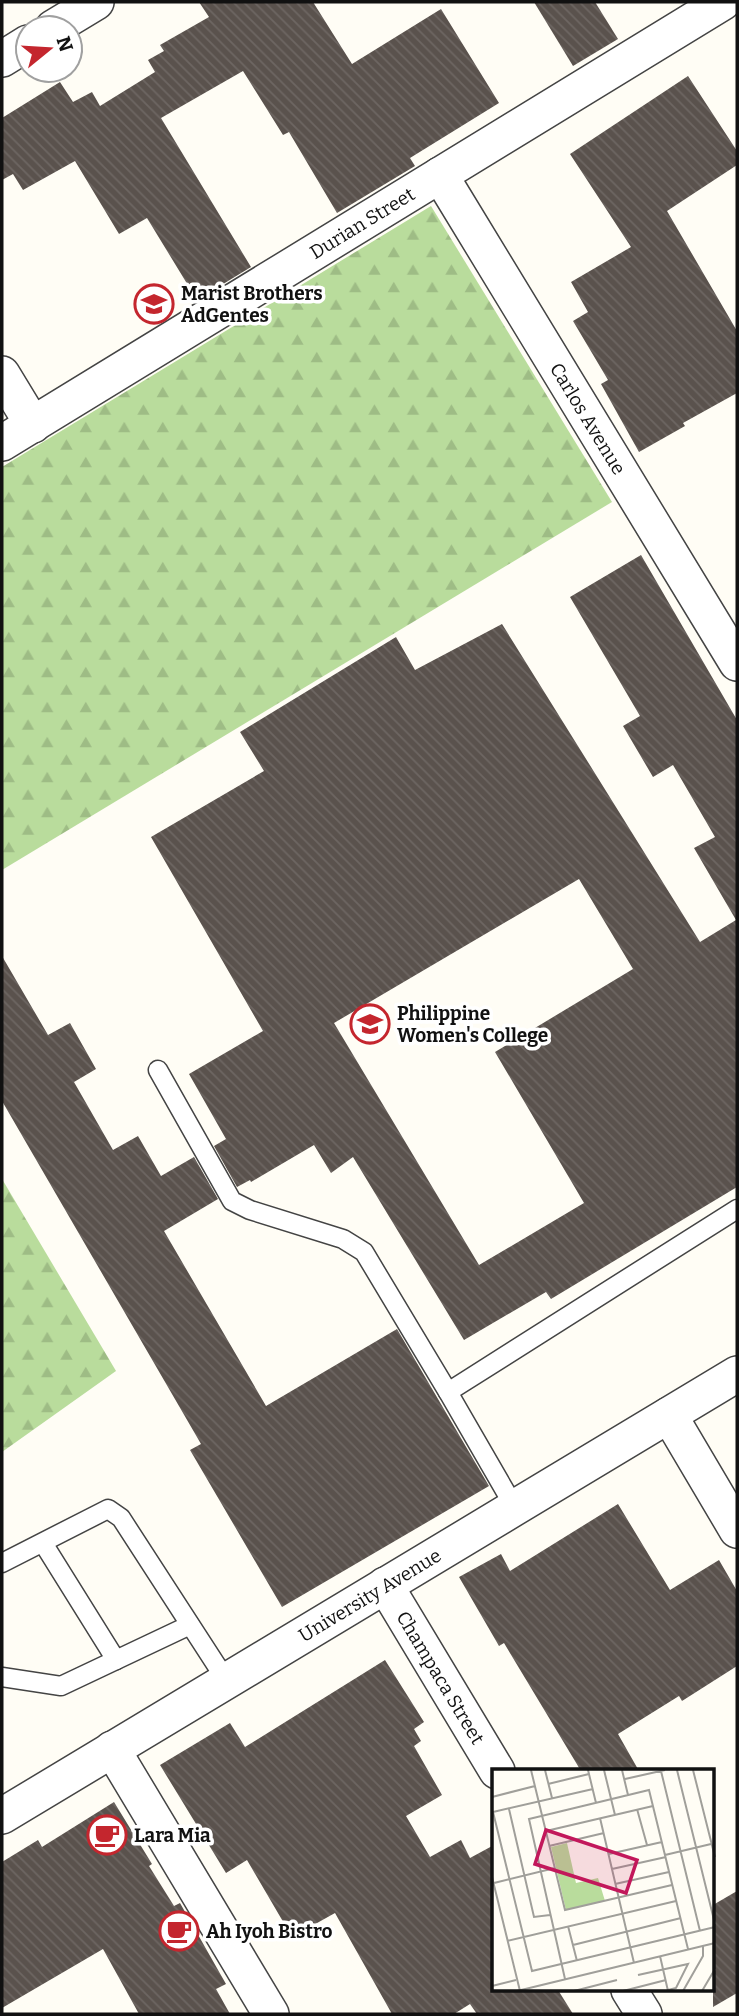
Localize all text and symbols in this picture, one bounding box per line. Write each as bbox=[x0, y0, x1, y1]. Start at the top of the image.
north arrow bbox=[14, 14, 84, 84]
text: N bbox=[51, 33, 78, 55]
street label: Durian Street bbox=[306, 182, 419, 264]
place label: Marist Brothers AdGentes bbox=[181, 282, 323, 327]
school or university icon: Marist Brothers AdGentes bbox=[133, 283, 175, 325]
street label: Carlos Avenue bbox=[545, 359, 630, 479]
place label: Philippine Women's College bbox=[397, 1002, 548, 1047]
school or university icon: Philippine Women's College bbox=[349, 1003, 391, 1045]
street label: University Avenue bbox=[295, 1544, 445, 1647]
street label: Champaca Street bbox=[391, 1607, 489, 1749]
inset map bbox=[492, 1769, 714, 1992]
cafe icon: Lara Mia bbox=[86, 1814, 128, 1856]
place label: Lara Mia bbox=[134, 1824, 211, 1847]
cafe icon: Ah Iyoh Bistro bbox=[158, 1910, 200, 1952]
place label: Ah Iyoh Bistro bbox=[206, 1920, 333, 1943]

